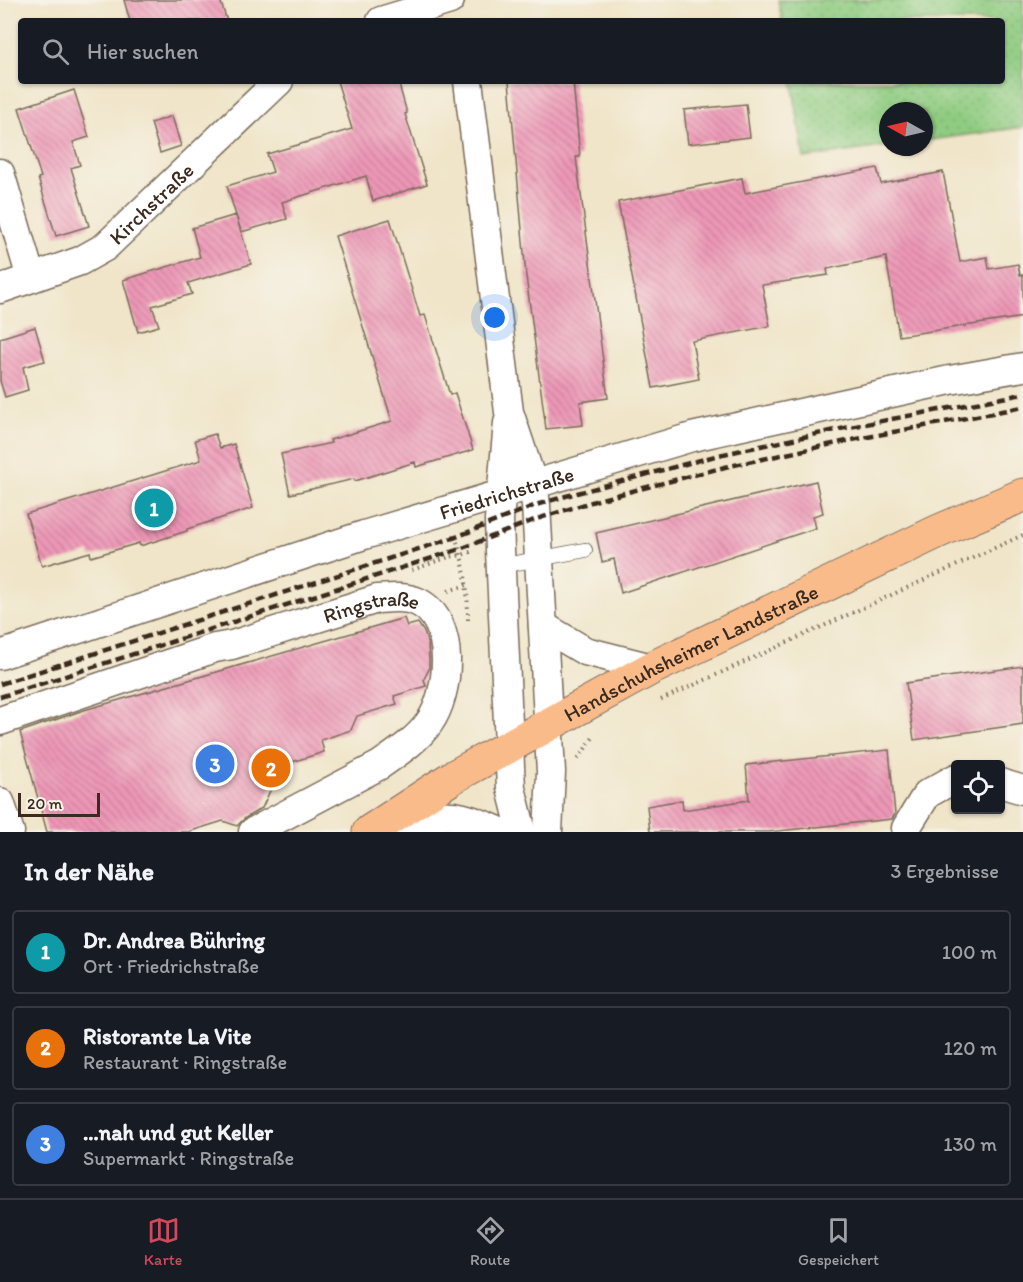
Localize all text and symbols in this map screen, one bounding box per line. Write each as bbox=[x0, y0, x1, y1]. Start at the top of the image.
search box bbox=[18, 18, 1005, 84]
icon: search bbox=[39, 35, 72, 68]
text: Hier suchen bbox=[87, 38, 198, 65]
north arrow bbox=[879, 102, 933, 156]
street label: Kirchstraße bbox=[104, 157, 198, 249]
your location bbox=[480, 303, 509, 332]
street label: Friedrichstraße bbox=[436, 461, 577, 524]
pin: 1 bbox=[134, 486, 174, 530]
street label: Handschuhsheimer Landstraße bbox=[559, 578, 822, 726]
street label: Ringstraße bbox=[320, 585, 424, 628]
pin: 3 bbox=[196, 742, 234, 786]
pin: 2 bbox=[252, 746, 290, 790]
map controls bbox=[951, 760, 1005, 814]
button: locate bbox=[951, 760, 1005, 814]
scale bar bbox=[18, 790, 100, 818]
text: 20 m bbox=[27, 794, 62, 813]
text: In der Nähe bbox=[24, 855, 154, 887]
text: 3 Ergebnisse bbox=[891, 859, 999, 883]
text: Dr. Andrea Bühring bbox=[83, 927, 265, 954]
text: 1 bbox=[41, 940, 50, 964]
text: 100 m bbox=[942, 940, 997, 964]
text: Ort · Friedrichstraße bbox=[83, 954, 259, 978]
text: Ristorante La Vite bbox=[83, 1023, 252, 1050]
text: 2 bbox=[40, 1036, 51, 1060]
text: 120 m bbox=[944, 1036, 997, 1060]
text: Restaurant · Ringstraße bbox=[83, 1050, 287, 1074]
text: …nah und gut Keller bbox=[83, 1119, 273, 1146]
text: 3 bbox=[40, 1132, 51, 1156]
text: 130 m bbox=[943, 1132, 997, 1156]
text: Supermarkt · Ringstraße bbox=[83, 1146, 294, 1170]
tab: Karte bbox=[144, 1214, 182, 1269]
tab: Route bbox=[470, 1214, 510, 1269]
tab: Gespeichert bbox=[798, 1214, 879, 1269]

